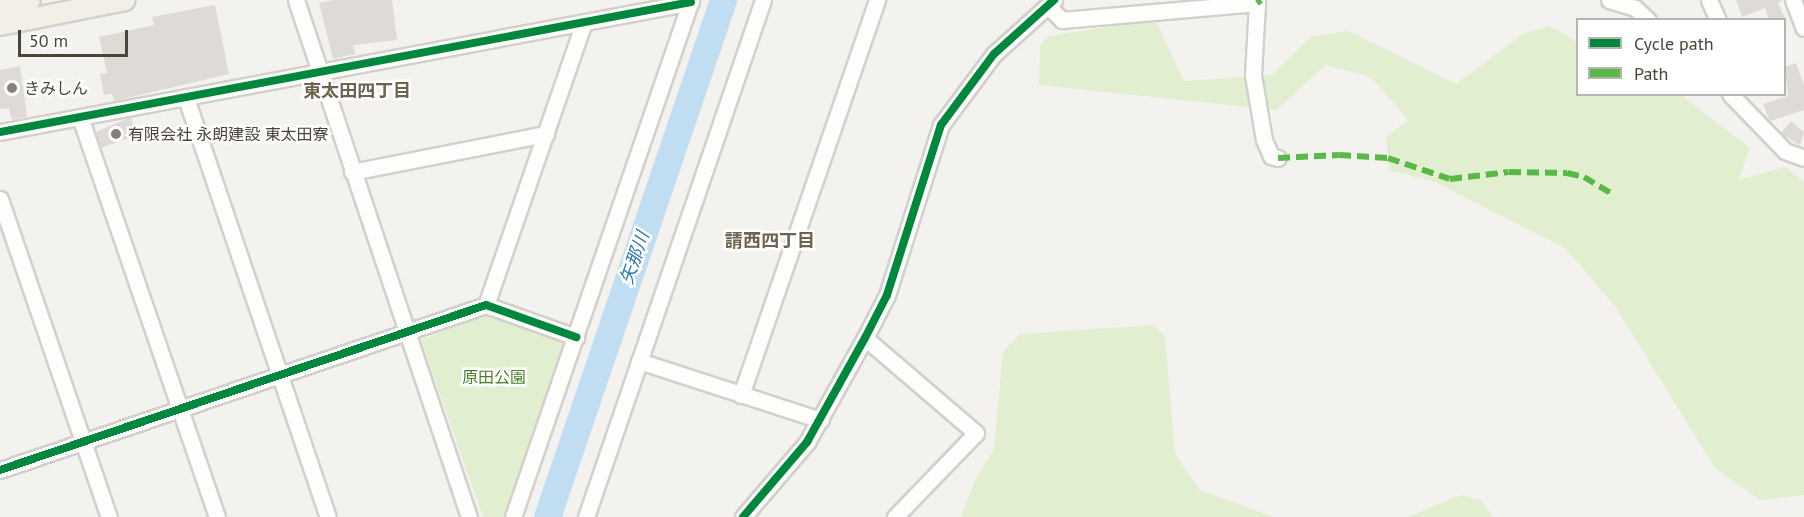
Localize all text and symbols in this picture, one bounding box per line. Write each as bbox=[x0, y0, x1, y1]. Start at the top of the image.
scale bar bbox=[21, 18, 130, 56]
legend bbox=[1576, 18, 1786, 96]
text: 50 m bbox=[29, 29, 68, 52]
text: Cycle path bbox=[1634, 32, 1714, 55]
text: Path bbox=[1634, 62, 1668, 85]
place label: きみしん bbox=[24, 78, 88, 98]
district label: 東太田四丁目 bbox=[303, 80, 411, 102]
marker: きみしん bbox=[5, 81, 19, 95]
place label: 有限会社 永朗建設 東太田寮 bbox=[128, 124, 329, 144]
marker: 有限会社 永朗建設 東太田寮 bbox=[109, 127, 123, 141]
water label: 矢那川 bbox=[616, 229, 654, 287]
district label: 請西四丁目 bbox=[725, 230, 815, 252]
park label: 原田公園 bbox=[462, 367, 526, 387]

